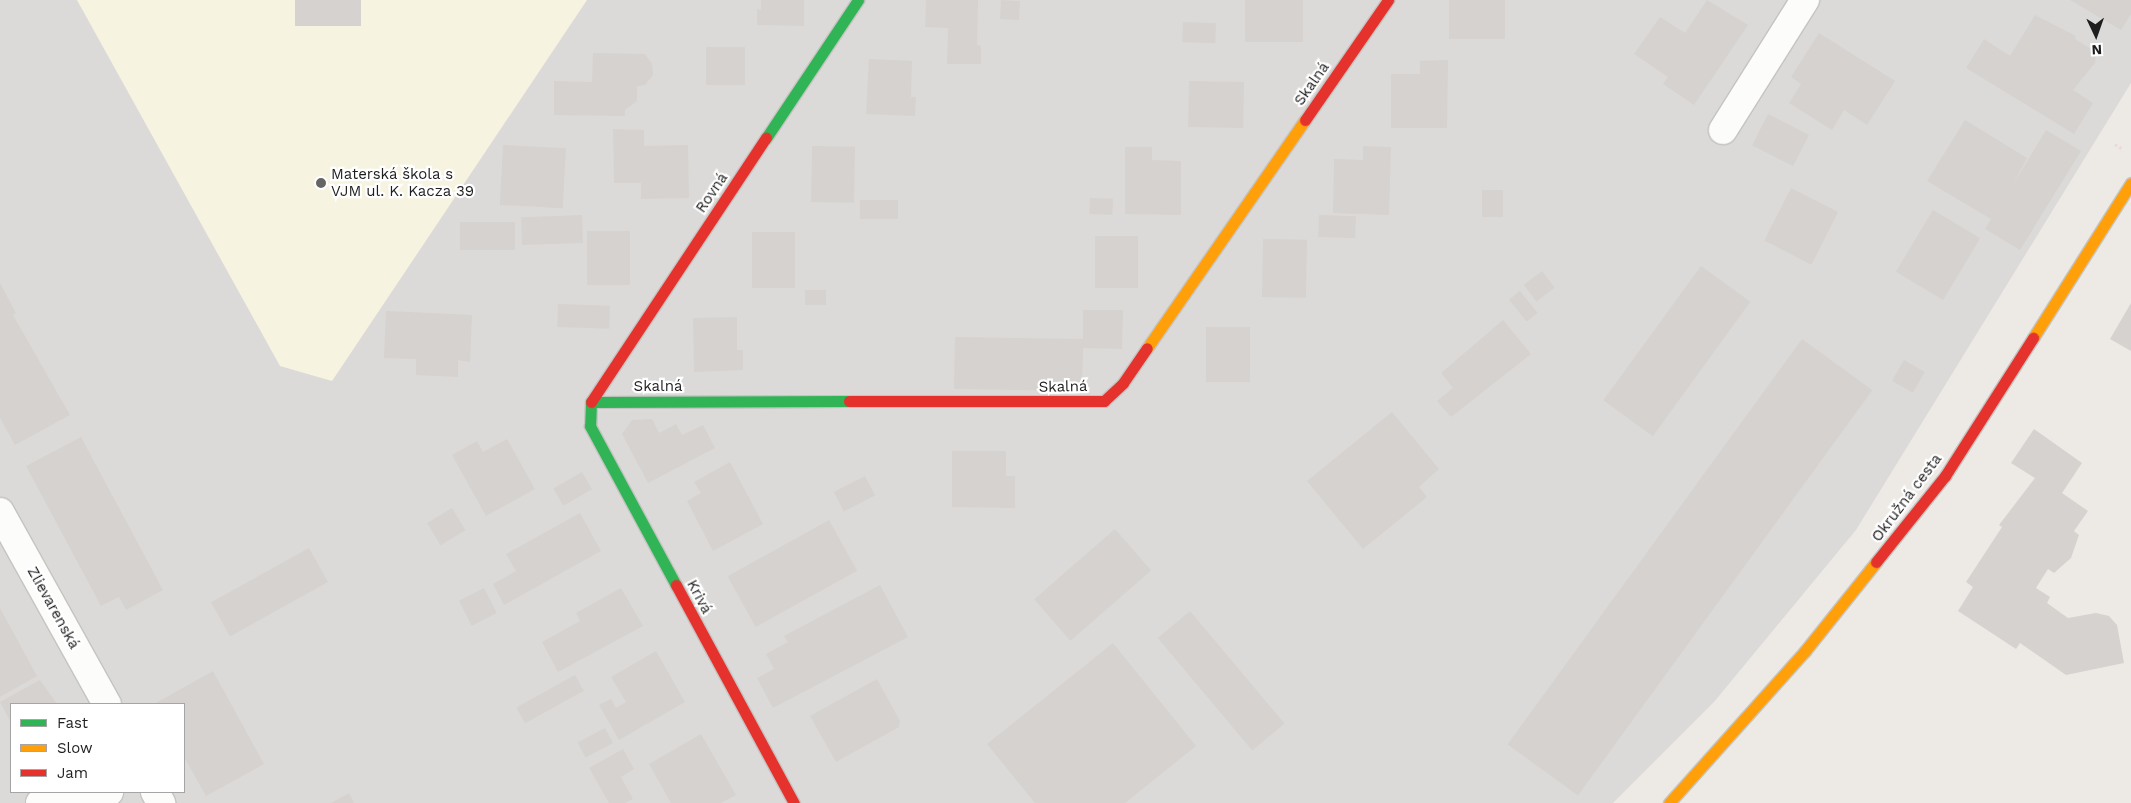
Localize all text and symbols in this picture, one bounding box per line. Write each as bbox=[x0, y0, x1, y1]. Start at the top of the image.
north arrow bbox=[2071, 10, 2121, 60]
text: N bbox=[2091, 42, 2102, 58]
street label: Skalná bbox=[1291, 59, 1333, 109]
place label: Materská škola s VJM ul. K. Kacza 39 bbox=[331, 165, 474, 200]
street label: Rovná bbox=[692, 170, 732, 216]
marker: Materská škola s VJM ul. K. Kacza 39 bbox=[315, 177, 327, 189]
street label: Skalná bbox=[634, 378, 682, 396]
street label: Skalná bbox=[1038, 378, 1088, 396]
street label: Okružná cesta bbox=[1868, 450, 1946, 546]
street label: Zlievarenská bbox=[23, 564, 83, 652]
street label: Krivá bbox=[683, 577, 715, 617]
legend bbox=[10, 703, 185, 793]
text: Fast bbox=[57, 714, 88, 732]
text: Slow bbox=[57, 739, 93, 757]
text: Jam bbox=[57, 764, 88, 782]

